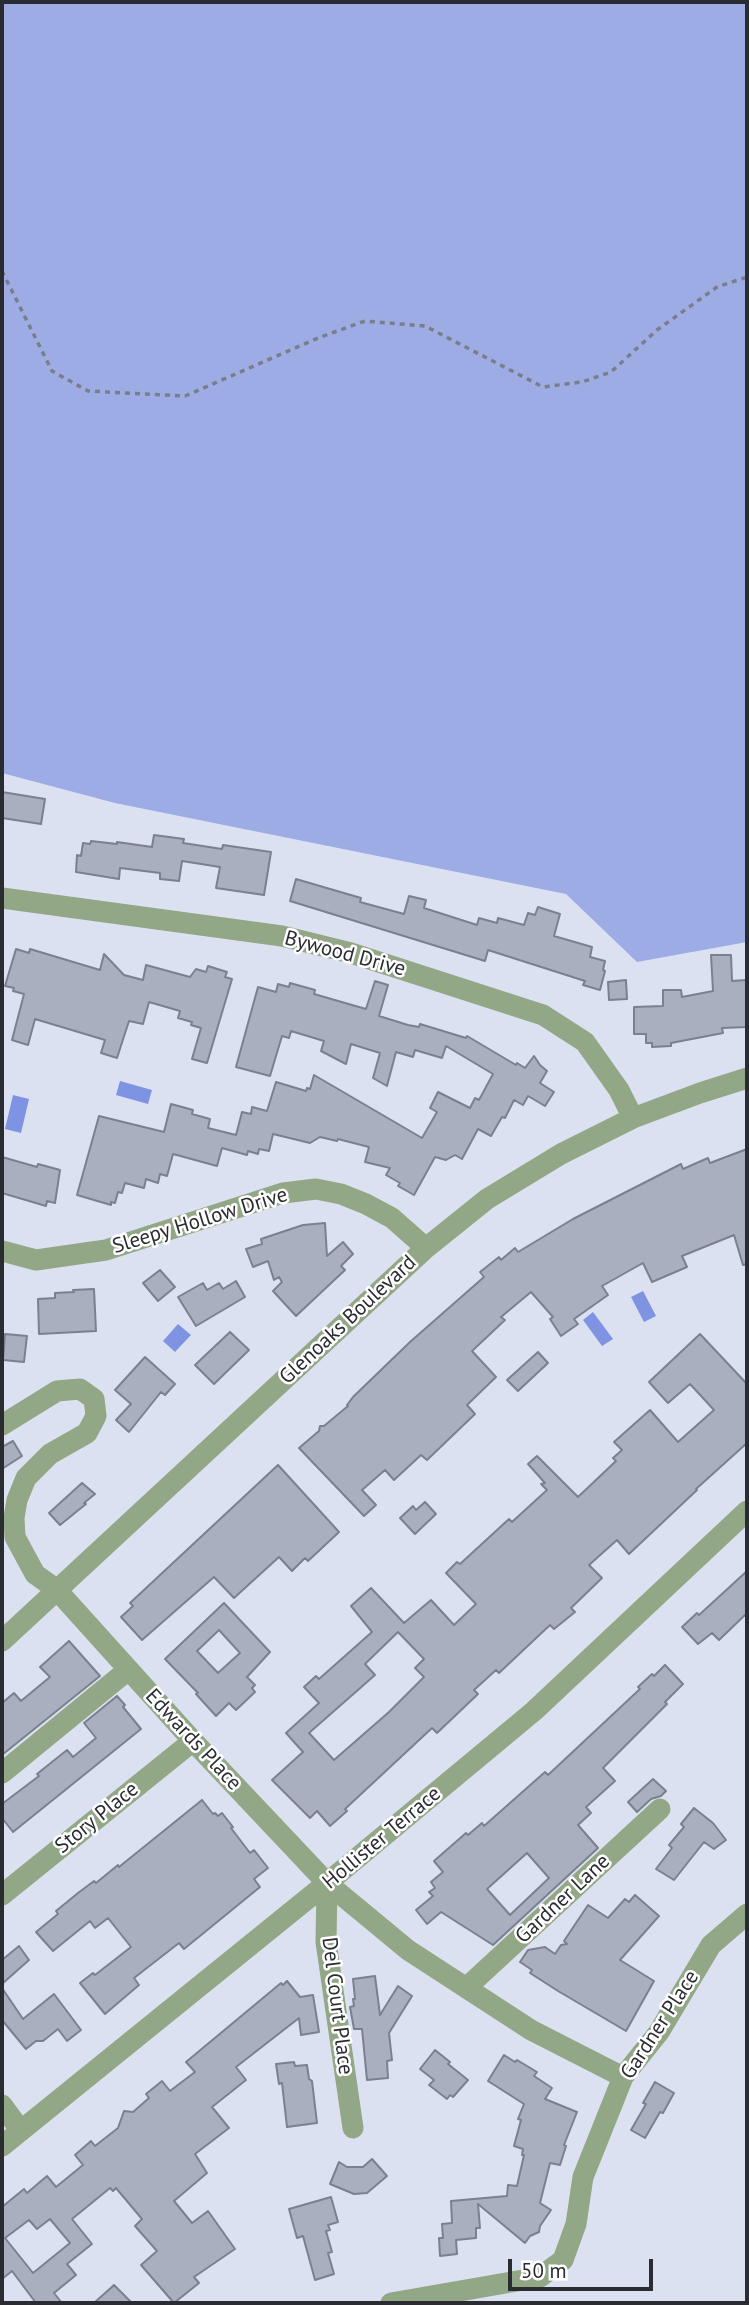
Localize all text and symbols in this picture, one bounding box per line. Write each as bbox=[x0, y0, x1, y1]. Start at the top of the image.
street label: Bywood Drive bbox=[282, 926, 408, 982]
street label: Sleepy Hollow Drive bbox=[109, 1182, 291, 1260]
street label: Glenoaks Boulevard bbox=[275, 1250, 421, 1390]
street label: Edwards Place bbox=[140, 1684, 246, 1796]
street label: Story Place bbox=[50, 1777, 144, 1859]
street label: Hollister Terrace bbox=[318, 1781, 446, 1895]
street label: Gardner Lane bbox=[511, 1849, 615, 1949]
street label: Del Court Place bbox=[316, 1936, 358, 2076]
street label: Gardner Place bbox=[616, 1966, 704, 2084]
scale bar bbox=[511, 2246, 656, 2290]
text: 50 m bbox=[521, 2257, 567, 2284]

